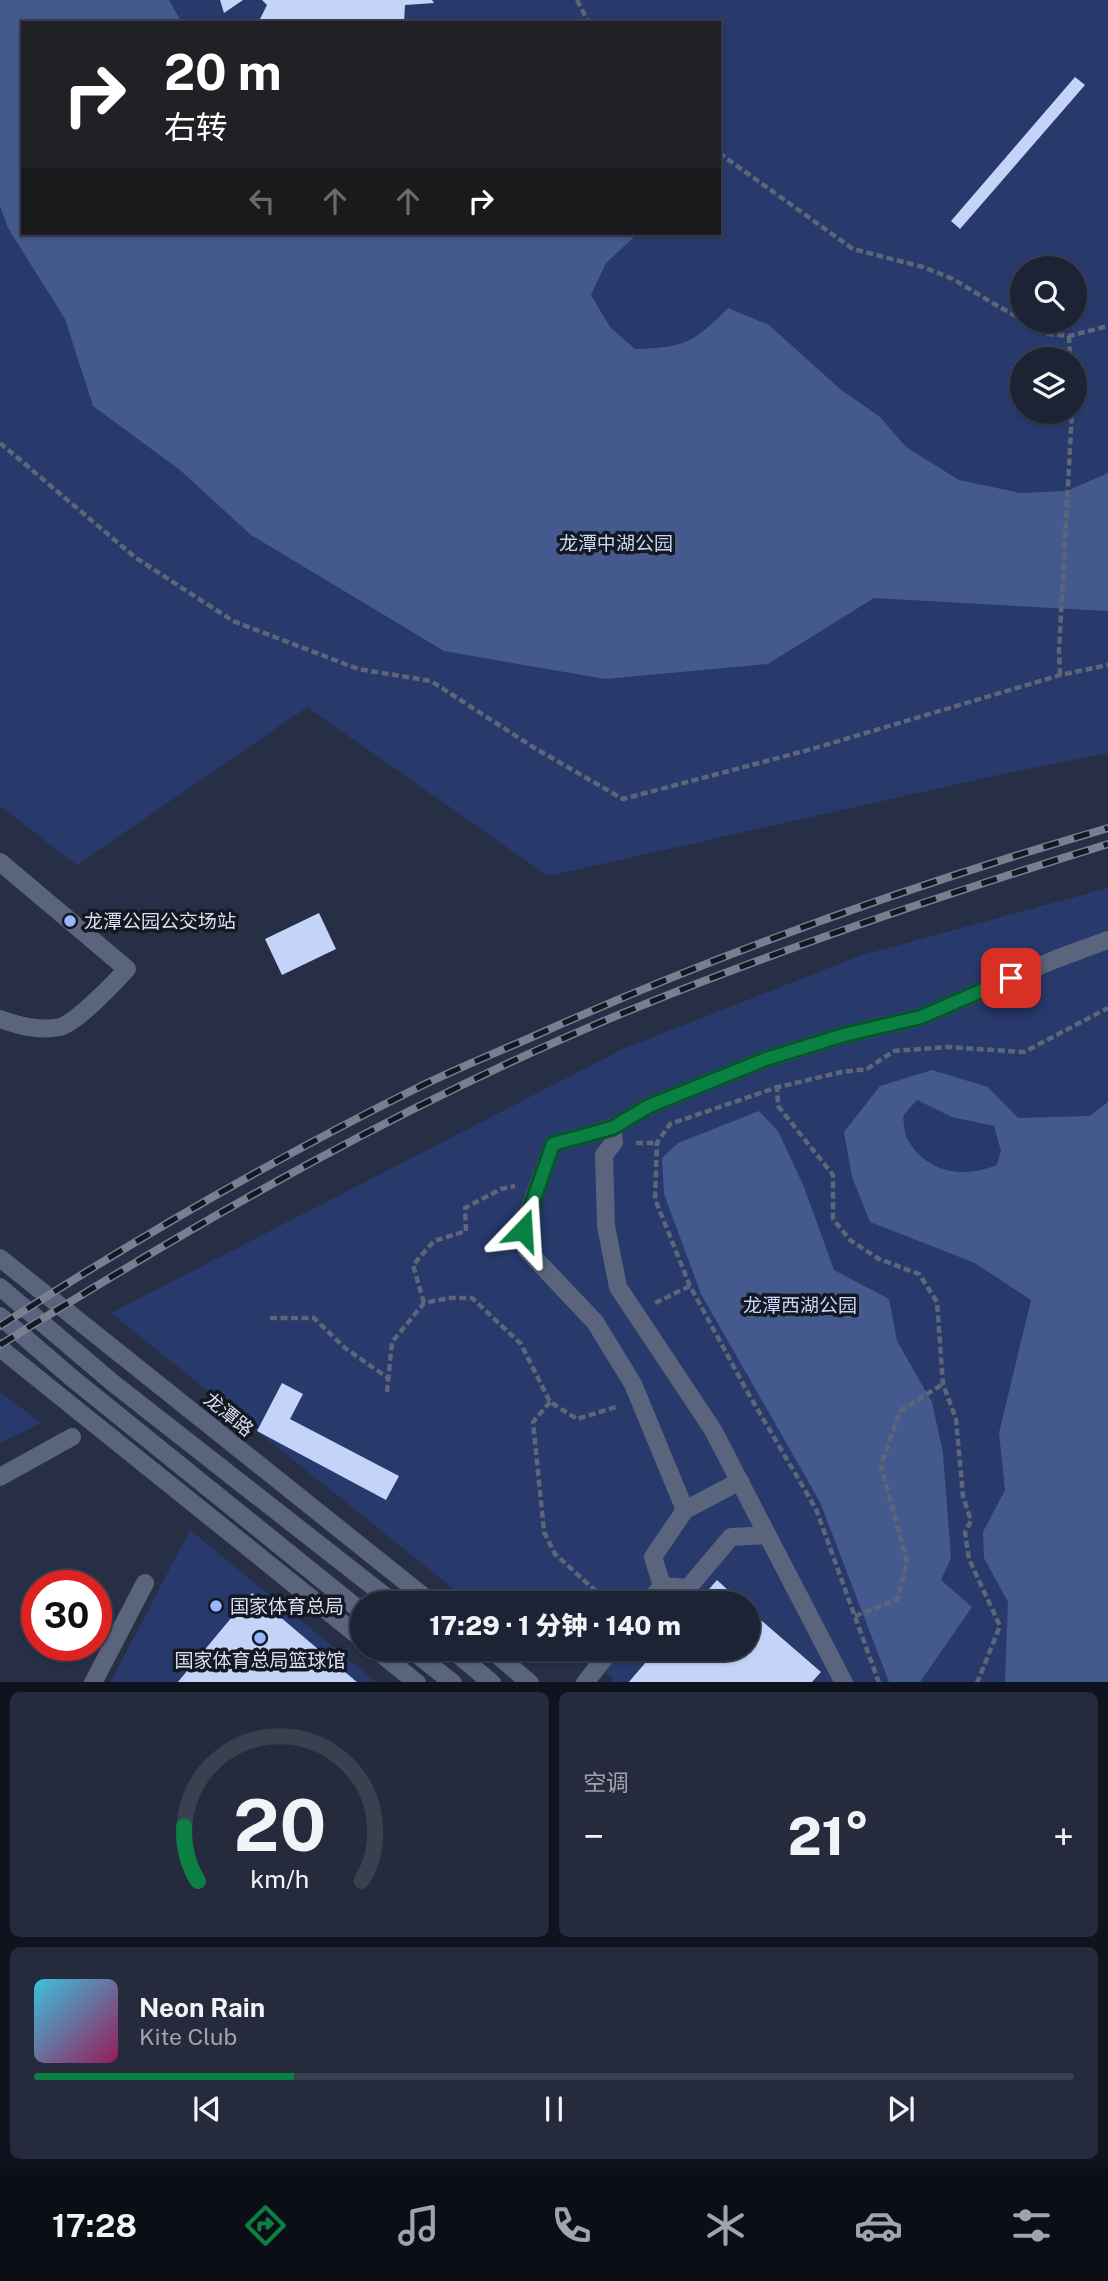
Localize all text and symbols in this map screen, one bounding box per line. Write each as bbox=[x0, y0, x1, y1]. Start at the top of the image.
text: 20 m bbox=[164, 43, 282, 101]
icon: right bbox=[49, 49, 140, 140]
text: 右转 bbox=[164, 109, 228, 146]
icon: left bbox=[243, 182, 281, 220]
icon: ahead bbox=[316, 182, 354, 220]
icon: ahead bbox=[389, 182, 427, 220]
icon: right bbox=[462, 182, 500, 220]
map controls bbox=[1010, 256, 1087, 424]
button: search bbox=[1010, 256, 1087, 333]
button: layers bbox=[1010, 347, 1087, 424]
park label: 龙潭中湖公园 bbox=[559, 532, 673, 554]
place label: 龙潭公园公交场站 bbox=[84, 910, 236, 932]
marker: 龙潭公园公交场站 bbox=[62, 913, 78, 929]
pin bbox=[981, 948, 1041, 1008]
icon: arrive bbox=[992, 959, 1030, 997]
position arrow bbox=[486, 1193, 560, 1267]
park label: 龙潭西湖公园 bbox=[743, 1294, 857, 1316]
street label: 龙潭路 bbox=[200, 1388, 258, 1440]
speed limit sign: 30 bbox=[21, 1570, 112, 1661]
place label: 国家体育总局 bbox=[230, 1595, 344, 1617]
marker: 国家体育总局 bbox=[208, 1598, 224, 1614]
text: 17:29 · 1 分钟 · 140 m bbox=[429, 1610, 681, 1641]
marker: 国家体育总局篮球馆 bbox=[252, 1630, 268, 1646]
place label: 国家体育总局篮球馆 bbox=[174, 1649, 346, 1671]
text: 空调 bbox=[583, 1769, 629, 1796]
text: 20 bbox=[233, 1782, 326, 1867]
text: 21° bbox=[788, 1806, 869, 1867]
text: − bbox=[583, 1814, 604, 1859]
text: + bbox=[1053, 1814, 1074, 1859]
text: km/h bbox=[250, 1863, 309, 1893]
text: Neon Rain bbox=[139, 1992, 265, 2023]
text: Kite Club bbox=[139, 2023, 237, 2050]
icon: previous bbox=[188, 2090, 226, 2128]
icon: pause bbox=[535, 2090, 573, 2128]
icon: next bbox=[882, 2090, 920, 2128]
icon: directions bbox=[241, 2201, 290, 2250]
icon: music bbox=[394, 2201, 443, 2250]
icon: phone bbox=[547, 2201, 596, 2250]
icon: climate bbox=[701, 2201, 750, 2250]
icon: car bbox=[854, 2201, 903, 2250]
icon: filters bbox=[1007, 2201, 1056, 2250]
text: 17:28 bbox=[52, 2207, 137, 2244]

